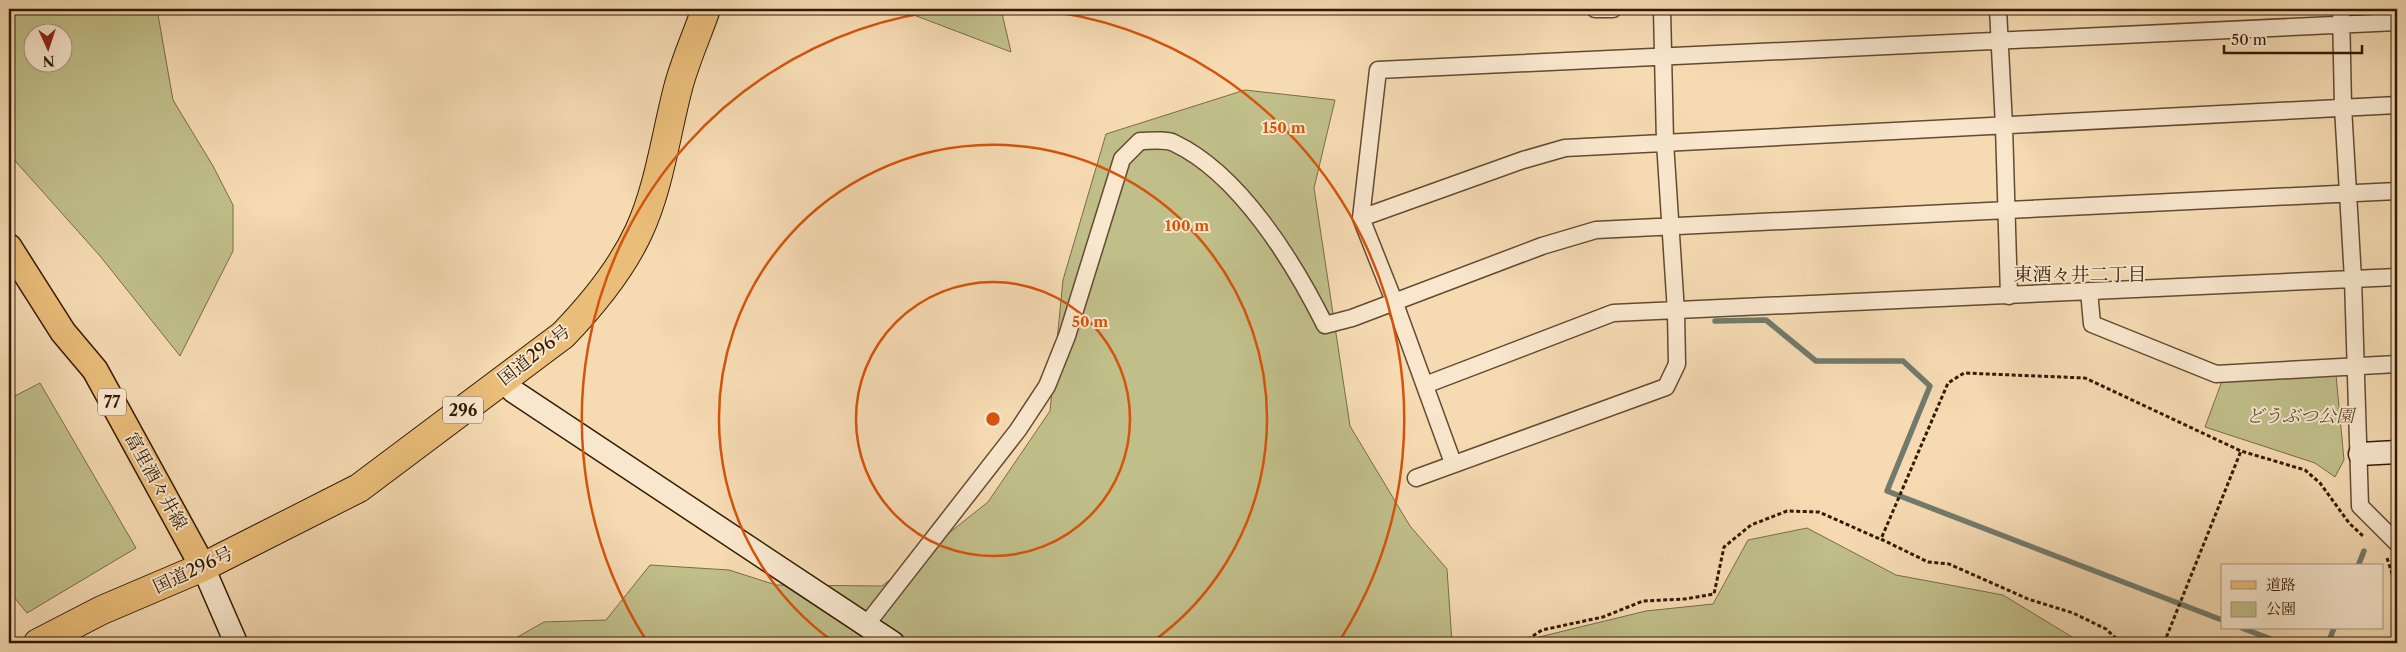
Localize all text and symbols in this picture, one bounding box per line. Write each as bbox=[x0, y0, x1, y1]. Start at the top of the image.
north arrow bbox=[22, 22, 72, 72]
scale bar bbox=[2224, 22, 2361, 54]
text: 50 m bbox=[2231, 30, 2267, 49]
text: N bbox=[42, 52, 55, 70]
text: 150 m bbox=[1262, 118, 1306, 137]
text: 100 m bbox=[1165, 216, 1209, 235]
district label: 東酒々井二丁目 bbox=[2013, 263, 2147, 286]
text: 50 m bbox=[1072, 312, 1108, 331]
street label: 国道296号 bbox=[494, 320, 574, 390]
road number: 77 bbox=[98, 388, 126, 416]
road number: 296 bbox=[443, 396, 483, 424]
park label: どうぶつ公園 bbox=[2246, 405, 2357, 427]
centre of rings bbox=[984, 410, 1002, 428]
street label: 富里酒々井線 bbox=[120, 428, 192, 534]
street label: 国道296号 bbox=[150, 542, 236, 598]
legend bbox=[2221, 564, 2384, 630]
text: 道路 bbox=[2266, 575, 2296, 594]
text: 公園 bbox=[2266, 599, 2296, 618]

